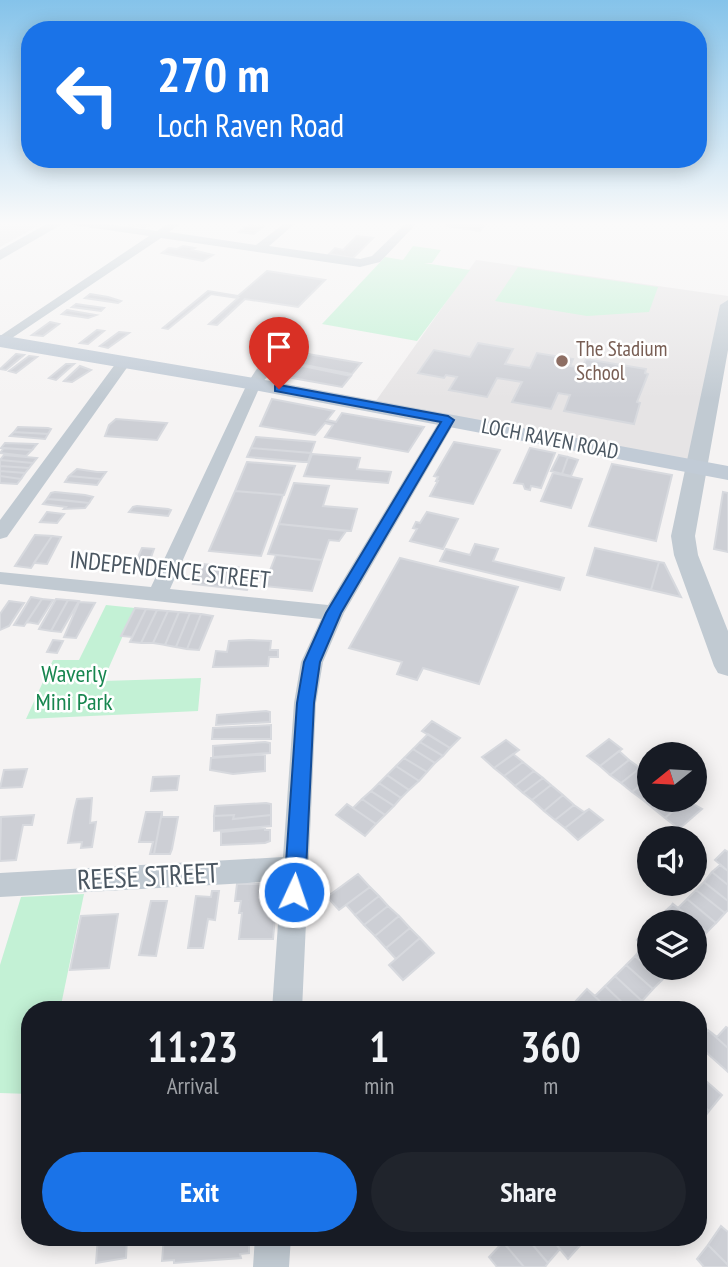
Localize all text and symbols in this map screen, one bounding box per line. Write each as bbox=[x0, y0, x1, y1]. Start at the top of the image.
text: 270 m bbox=[157, 42, 270, 106]
icon: left bbox=[42, 49, 133, 140]
text: Loch Raven Road bbox=[157, 104, 344, 146]
pin bbox=[249, 317, 309, 389]
icon: arrive bbox=[260, 328, 298, 366]
place label: The Stadium School bbox=[576, 335, 667, 386]
marker: The Stadium School bbox=[554, 353, 570, 369]
street label: LOCH RAVEN ROAD bbox=[479, 412, 621, 465]
street label: INDEPENDENCE STREET bbox=[68, 544, 272, 595]
park label: Waverly Mini Park bbox=[36, 658, 113, 717]
north arrow bbox=[637, 742, 707, 812]
map controls bbox=[637, 742, 707, 980]
button: sound bbox=[637, 826, 707, 896]
street label: REESE STREET bbox=[76, 853, 220, 898]
position arrow bbox=[257, 855, 331, 929]
button: layers bbox=[637, 910, 707, 980]
text: 11:23 bbox=[147, 1019, 238, 1074]
text: 1 bbox=[369, 1019, 389, 1074]
text: 360 bbox=[521, 1019, 581, 1074]
text: Arrival bbox=[167, 1071, 219, 1100]
text: min bbox=[364, 1071, 394, 1100]
text: m bbox=[543, 1071, 558, 1100]
button: Exit bbox=[42, 1152, 357, 1232]
button: Share bbox=[371, 1152, 686, 1232]

